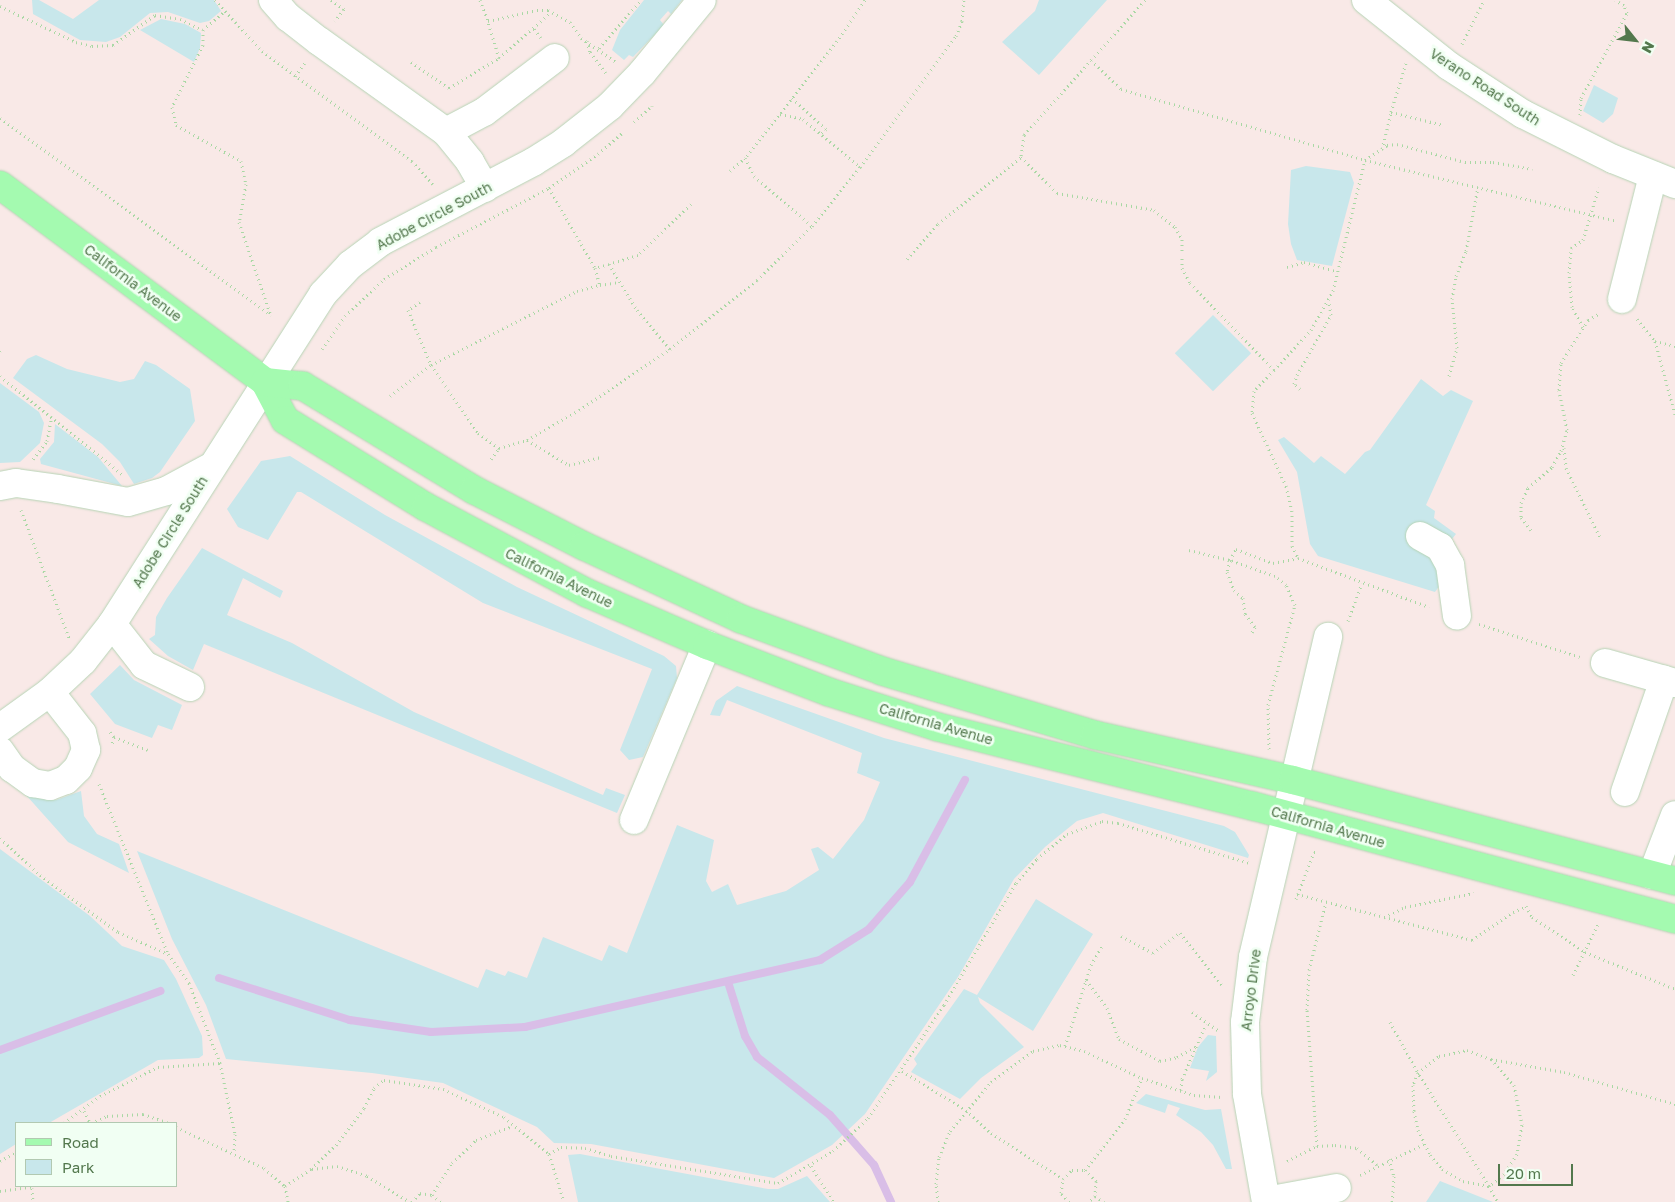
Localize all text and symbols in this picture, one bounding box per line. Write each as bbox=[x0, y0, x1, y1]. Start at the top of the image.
north arrow bbox=[1610, 15, 1660, 65]
text: N bbox=[1639, 39, 1659, 56]
street label: Verano Road South bbox=[1427, 45, 1543, 129]
street label: Adobe Circle South bbox=[373, 178, 495, 254]
street label: California Avenue bbox=[81, 241, 185, 325]
street label: Adobe Circle South bbox=[129, 473, 211, 591]
street label: California Avenue bbox=[502, 545, 616, 611]
street label: California Avenue bbox=[877, 700, 995, 748]
street label: California Avenue bbox=[1269, 803, 1387, 851]
street label: Arroyo Drive bbox=[1238, 948, 1264, 1032]
legend bbox=[15, 1122, 178, 1187]
text: Road bbox=[62, 1133, 99, 1151]
scale bar bbox=[1500, 1154, 1575, 1186]
text: Park bbox=[62, 1158, 94, 1176]
text: 20 m bbox=[1506, 1164, 1541, 1182]

